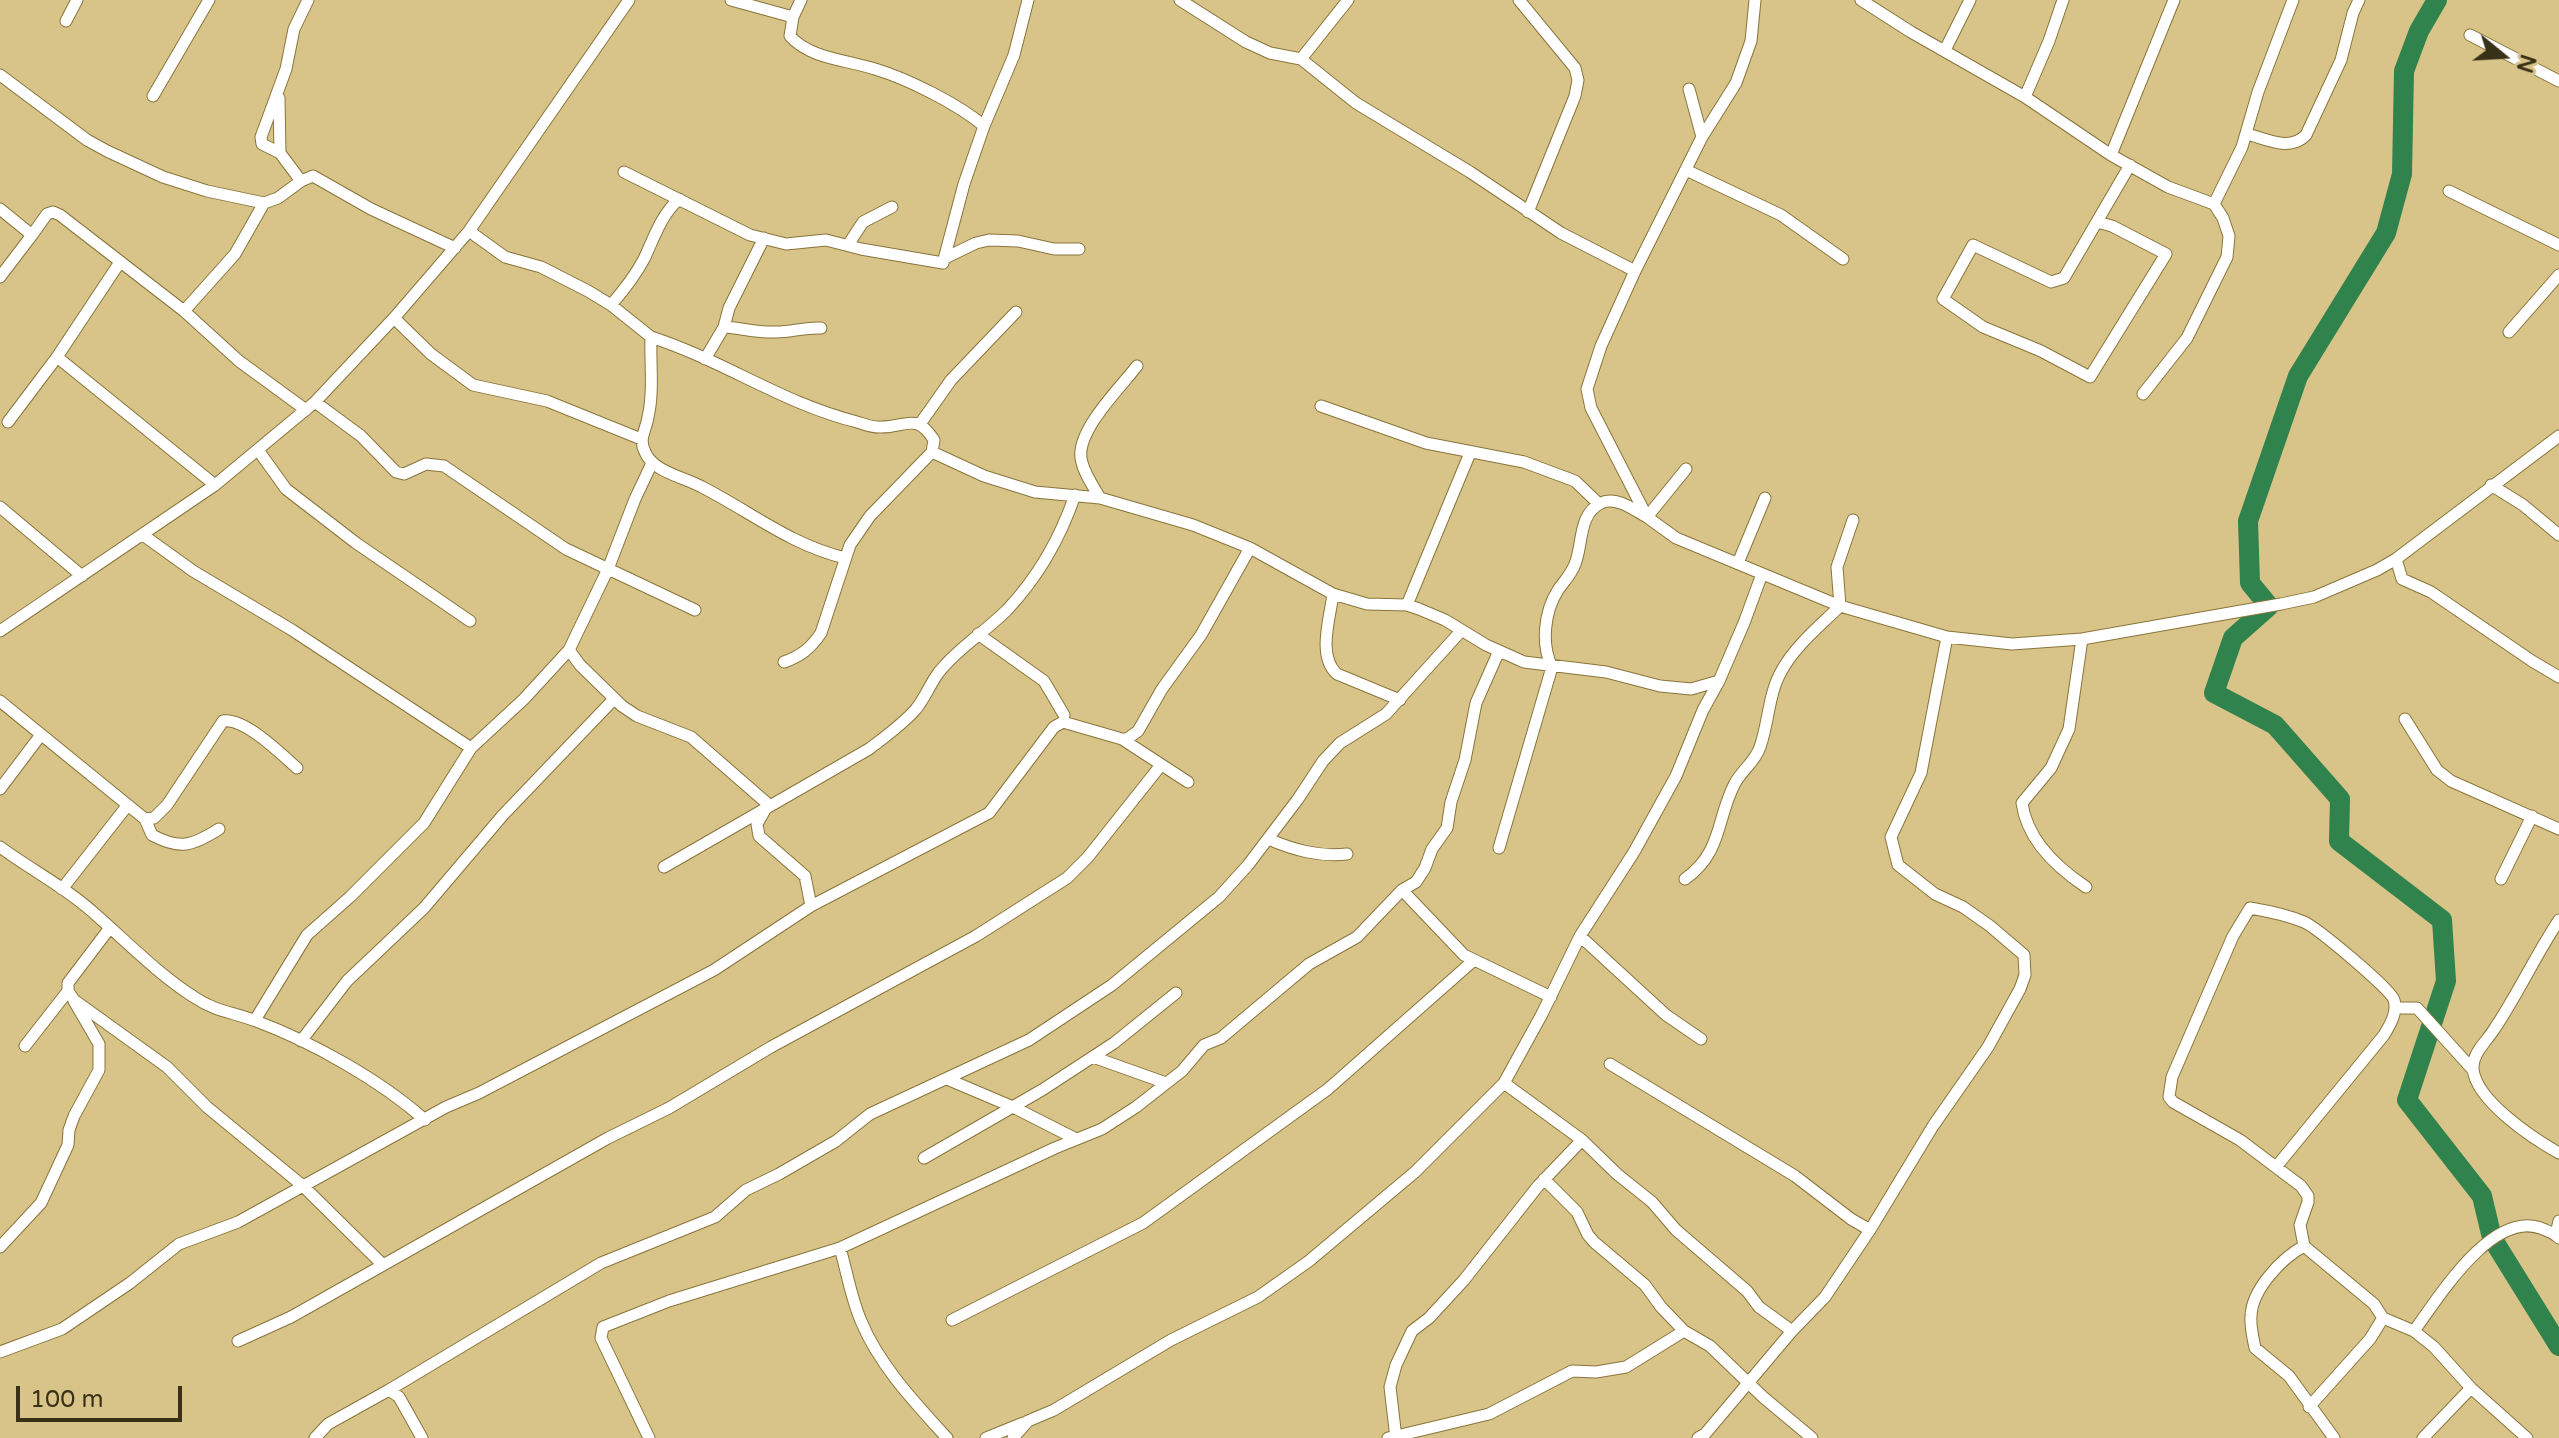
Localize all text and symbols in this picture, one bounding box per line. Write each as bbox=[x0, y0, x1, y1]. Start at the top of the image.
north arrow bbox=[2463, 16, 2543, 96]
text: N bbox=[2511, 51, 2541, 76]
scale bar bbox=[20, 1370, 186, 1420]
text: 100 m bbox=[30, 1385, 104, 1414]

